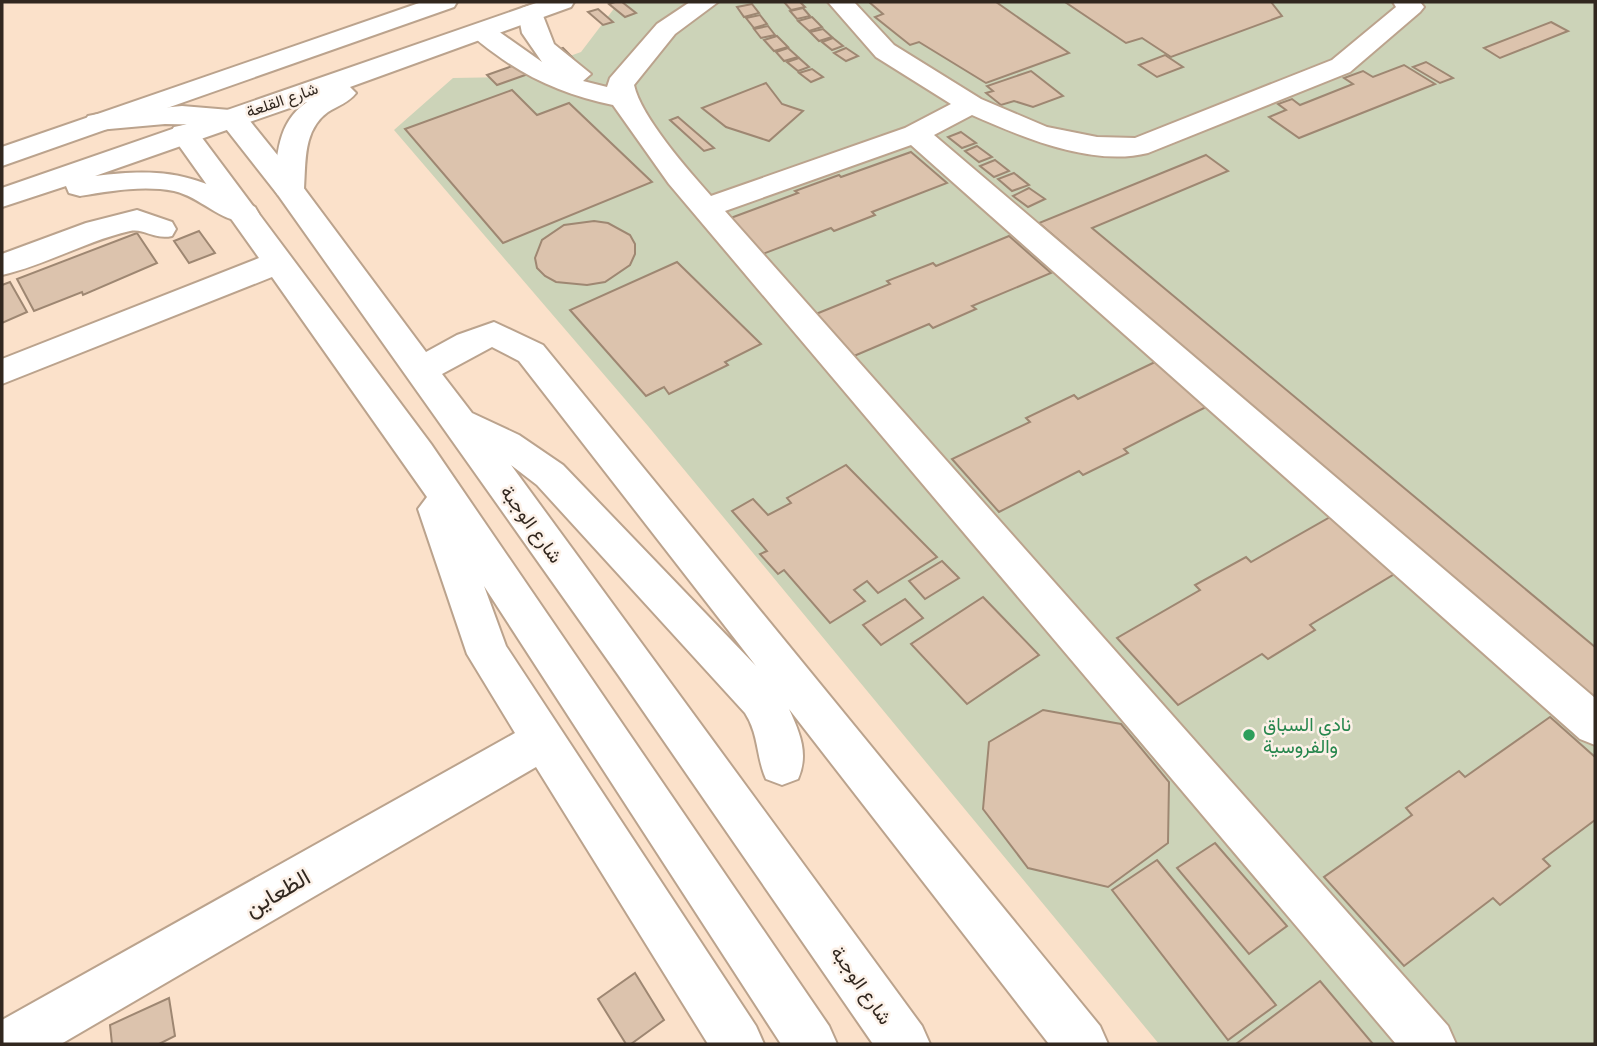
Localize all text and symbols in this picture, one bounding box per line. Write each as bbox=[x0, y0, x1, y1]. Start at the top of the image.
street label: شارع القلعة bbox=[244, 79, 321, 123]
street label: شارع الوجبة bbox=[495, 481, 567, 568]
place label: نادي السباق والفروسية bbox=[1263, 713, 1351, 758]
marker: نادي السباق والفروسية bbox=[1241, 727, 1257, 743]
street label: الظعاين bbox=[239, 863, 315, 922]
street label: شارع الوجبة bbox=[825, 942, 897, 1029]

